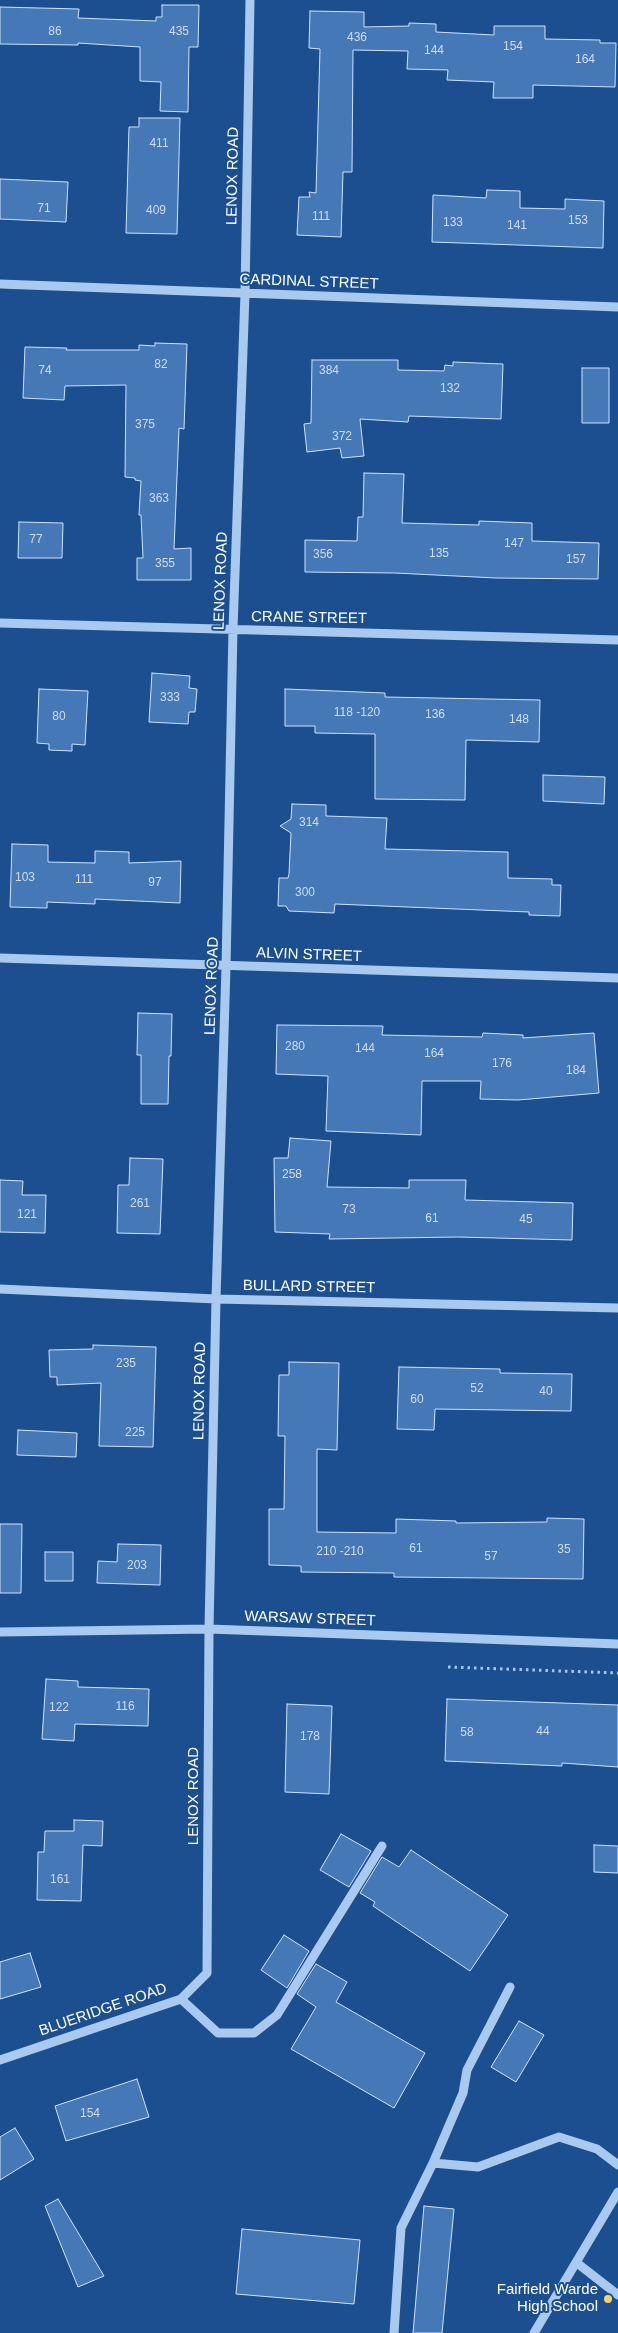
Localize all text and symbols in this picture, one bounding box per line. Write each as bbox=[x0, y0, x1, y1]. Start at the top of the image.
house number: 86 bbox=[48, 25, 62, 39]
house number: 435 bbox=[169, 25, 189, 39]
house number: 436 bbox=[347, 31, 367, 45]
house number: 154 bbox=[503, 40, 523, 54]
house number: 144 bbox=[424, 44, 444, 58]
house number: 164 bbox=[575, 53, 595, 67]
street label: LENOX ROAD bbox=[223, 127, 243, 225]
house number: 411 bbox=[149, 137, 169, 151]
house number: 71 bbox=[37, 202, 51, 216]
house number: 409 bbox=[146, 204, 166, 218]
house number: 111 bbox=[312, 210, 330, 224]
house number: 153 bbox=[568, 214, 588, 228]
house number: 133 bbox=[443, 216, 463, 230]
house number: 141 bbox=[507, 219, 527, 233]
street label: CARDINAL STREET bbox=[239, 271, 379, 293]
house number: 82 bbox=[154, 358, 168, 372]
house number: 74 bbox=[38, 364, 52, 378]
house number: 384 bbox=[319, 364, 339, 378]
house number: 132 bbox=[440, 382, 460, 396]
house number: 375 bbox=[135, 418, 155, 432]
house number: 372 bbox=[332, 430, 352, 444]
house number: 363 bbox=[149, 492, 169, 506]
street label: LENOX ROAD bbox=[210, 532, 232, 630]
house number: 77 bbox=[29, 533, 43, 547]
house number: 147 bbox=[504, 537, 524, 551]
house number: 135 bbox=[429, 547, 449, 561]
house number: 356 bbox=[313, 548, 333, 562]
house number: 157 bbox=[566, 553, 586, 567]
house number: 355 bbox=[155, 557, 175, 571]
street label: CRANE STREET bbox=[251, 608, 367, 628]
house number: 333 bbox=[160, 691, 180, 705]
house number: 118 -120 bbox=[334, 706, 380, 720]
house number: 136 bbox=[425, 708, 445, 722]
house number: 80 bbox=[52, 710, 66, 724]
house number: 148 bbox=[509, 713, 529, 727]
house number: 314 bbox=[299, 816, 319, 830]
house number: 103 bbox=[15, 871, 35, 885]
house number: 111 bbox=[75, 873, 93, 887]
house number: 97 bbox=[148, 876, 162, 890]
house number: 300 bbox=[295, 886, 315, 900]
street label: LENOX ROAD bbox=[201, 937, 223, 1035]
street label: ALVIN STREET bbox=[256, 944, 362, 966]
house number: 280 bbox=[285, 1040, 305, 1054]
house number: 144 bbox=[355, 1042, 375, 1056]
house number: 164 bbox=[424, 1047, 444, 1061]
house number: 176 bbox=[492, 1057, 512, 1071]
house number: 184 bbox=[566, 1064, 586, 1078]
house number: 258 bbox=[282, 1168, 302, 1182]
house number: 261 bbox=[130, 1197, 150, 1211]
house number: 73 bbox=[342, 1203, 356, 1217]
house number: 121 bbox=[17, 1208, 37, 1222]
house number: 61 bbox=[425, 1212, 439, 1226]
house number: 45 bbox=[519, 1213, 533, 1227]
street label: BULLARD STREET bbox=[243, 1277, 375, 1297]
street label: LENOX ROAD bbox=[190, 1342, 210, 1440]
house number: 235 bbox=[116, 1357, 136, 1371]
house number: 52 bbox=[470, 1382, 484, 1396]
house number: 40 bbox=[539, 1385, 553, 1399]
house number: 60 bbox=[410, 1393, 424, 1407]
house number: 225 bbox=[125, 1426, 145, 1440]
house number: 61 bbox=[409, 1542, 423, 1556]
house number: 35 bbox=[557, 1543, 571, 1557]
house number: 210 -210 bbox=[316, 1545, 364, 1559]
house number: 57 bbox=[484, 1550, 498, 1564]
house number: 203 bbox=[127, 1559, 147, 1573]
street label: WARSAW STREET bbox=[244, 1608, 376, 1630]
house number: 116 bbox=[115, 1700, 135, 1714]
house number: 122 bbox=[49, 1701, 69, 1715]
house number: 44 bbox=[536, 1725, 550, 1739]
house number: 58 bbox=[460, 1726, 474, 1740]
house number: 178 bbox=[300, 1730, 320, 1744]
street label: LENOX ROAD bbox=[185, 1747, 203, 1845]
house number: 161 bbox=[50, 1873, 70, 1887]
street label: BLUERIDGE ROAD bbox=[37, 1980, 169, 2040]
house number: 154 bbox=[80, 2107, 100, 2121]
place label: Fairfield Warde High School bbox=[497, 2281, 598, 2316]
marker: Fairfield Warde High School bbox=[602, 2293, 614, 2305]

